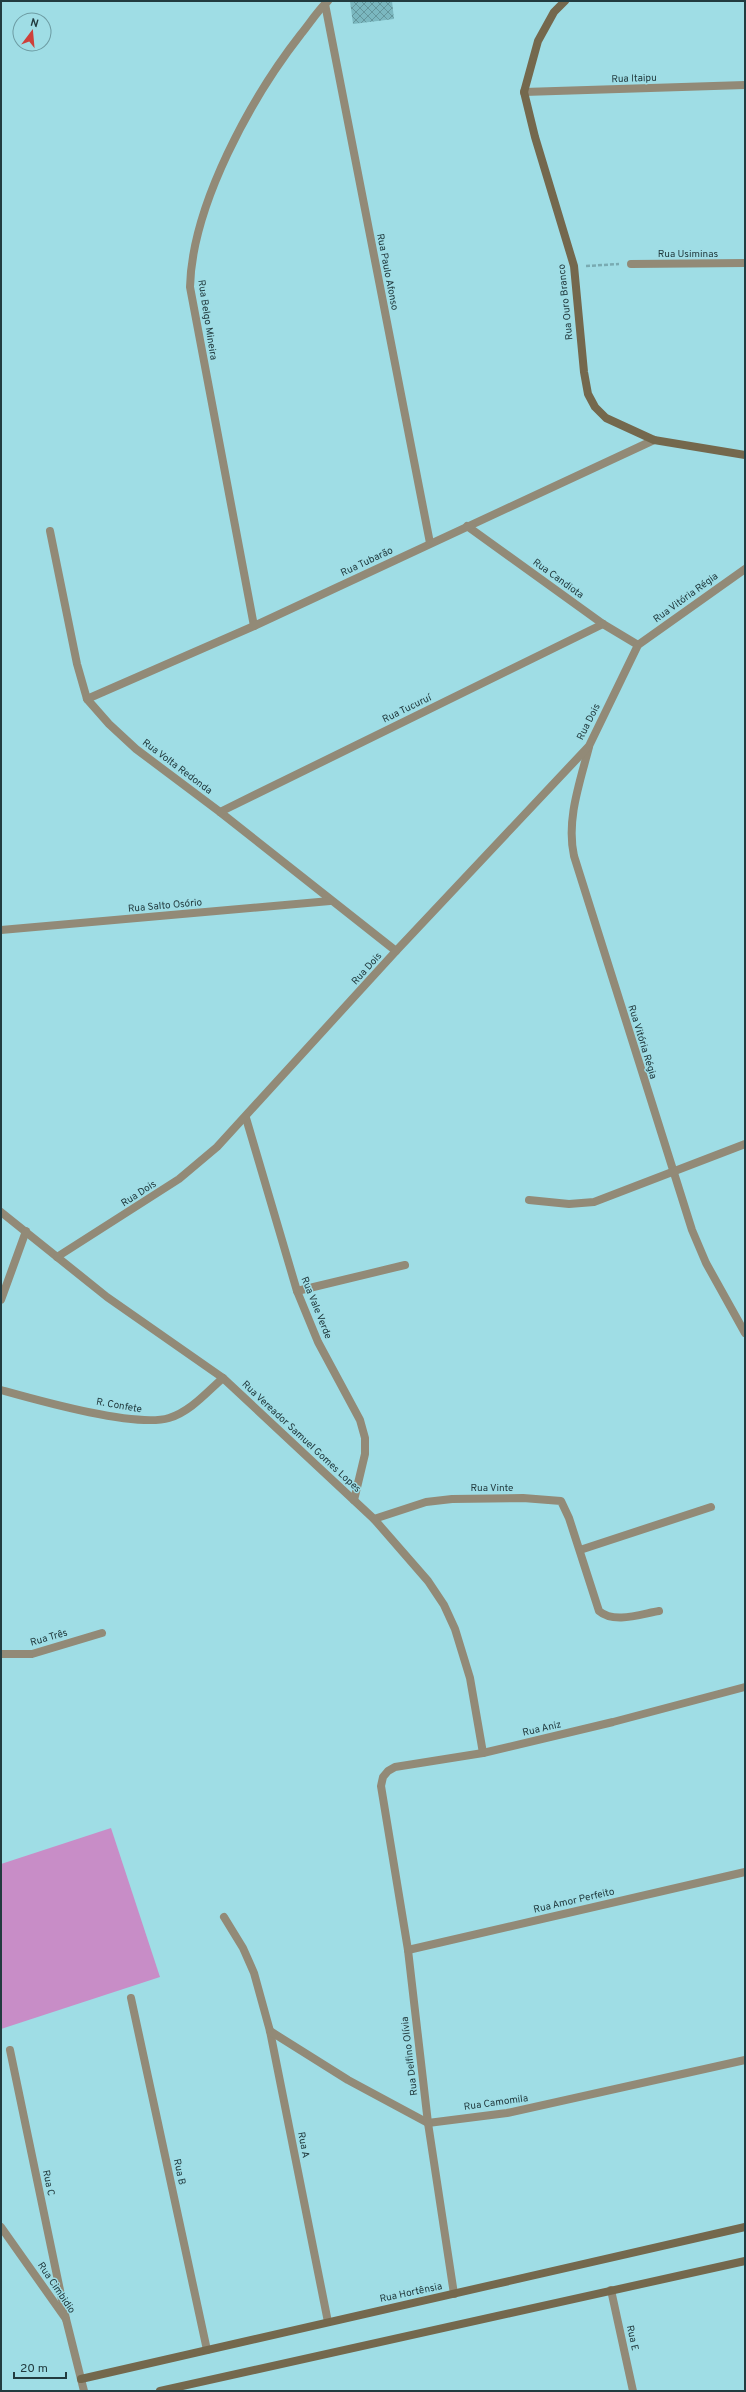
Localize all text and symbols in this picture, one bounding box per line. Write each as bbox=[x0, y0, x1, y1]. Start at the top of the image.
north arrow bbox=[12, 12, 52, 52]
text: N bbox=[29, 16, 40, 31]
street label: Rua Itaipu bbox=[611, 72, 657, 86]
street label: Rua Paulo Afonso bbox=[373, 232, 401, 312]
street label: Rua Usiminas bbox=[658, 248, 719, 261]
street label: Rua Ouro Branco bbox=[555, 263, 576, 341]
street label: Rua Belgo Mineira bbox=[194, 279, 220, 361]
street label: Rua Tubarão bbox=[339, 544, 396, 580]
street label: Rua Candiota bbox=[530, 556, 586, 602]
street label: Rua Vitória Régia bbox=[651, 570, 721, 626]
street label: Rua Tucuruí bbox=[380, 691, 435, 726]
street label: Rua Dois bbox=[574, 701, 604, 742]
street label: Rua Volta Redonda bbox=[139, 736, 215, 798]
street label: Rua Salto Osório bbox=[127, 896, 203, 916]
street label: Rua Dois bbox=[349, 950, 385, 988]
street label: Rua Vitória Régia bbox=[625, 1003, 659, 1081]
street label: Rua Dois bbox=[119, 1178, 159, 1210]
street label: Rua Vale Verde bbox=[298, 1275, 334, 1341]
street label: Rua Vereador Samuel Gomes Lopes bbox=[239, 1378, 364, 1496]
street label: R. Confete bbox=[95, 1396, 143, 1416]
street label: Rua Vinte bbox=[470, 1482, 514, 1495]
street label: Rua Três bbox=[29, 1626, 70, 1650]
street label: Rua Aniz bbox=[521, 1718, 563, 1740]
street label: Rua Amor Perfeito bbox=[532, 1885, 616, 1917]
street label: Rua Delfino Olívia bbox=[399, 2016, 421, 2096]
street label: Rua Camomila bbox=[463, 2092, 529, 2114]
street label: Rua A bbox=[294, 2131, 312, 2159]
street label: Rua B bbox=[170, 2158, 188, 2186]
street label: Rua C bbox=[39, 2169, 57, 2197]
street label: Rua Cimbidio bbox=[34, 2260, 78, 2317]
street label: Rua Hortênsia bbox=[379, 2280, 443, 2306]
street label: Rua E bbox=[623, 2324, 641, 2352]
scale bar bbox=[14, 2354, 66, 2380]
text: 20 m bbox=[20, 2361, 48, 2377]

